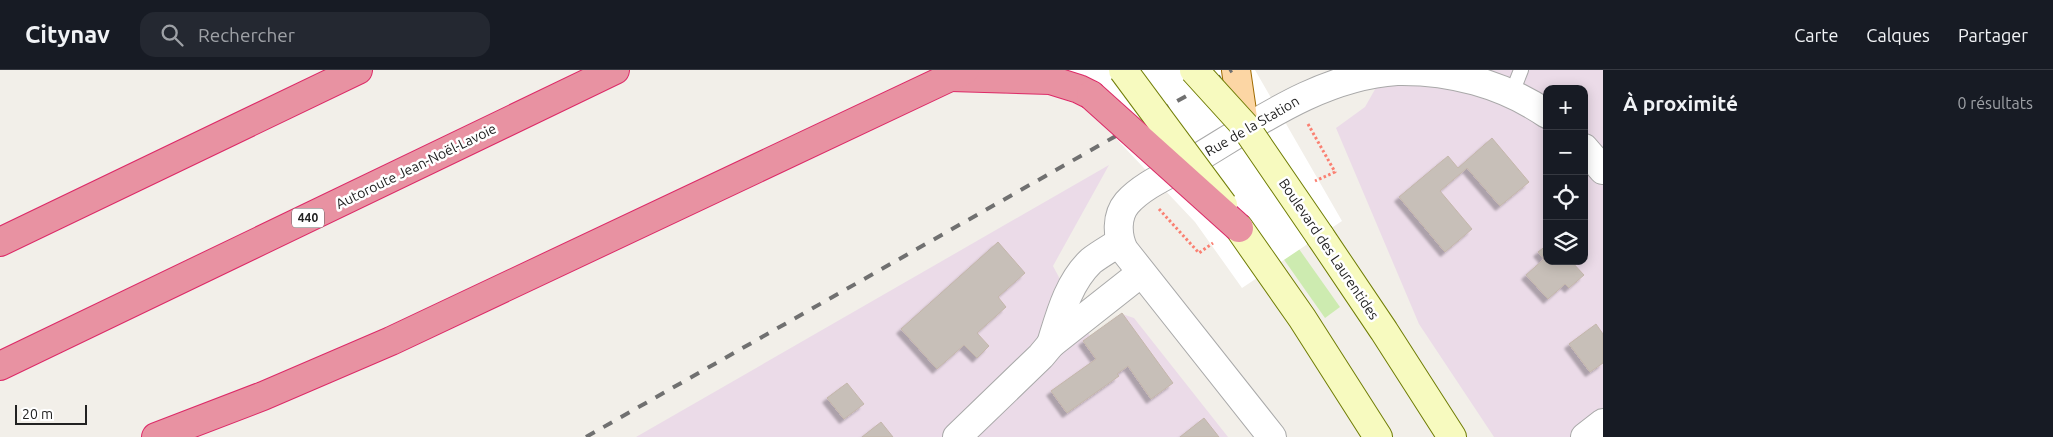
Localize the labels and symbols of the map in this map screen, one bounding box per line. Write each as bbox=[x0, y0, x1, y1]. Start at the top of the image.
street label: Rue de la Station bbox=[1202, 93, 1302, 159]
street label: Autoroute Jean-Noël-Lavoie bbox=[333, 120, 499, 212]
street label: Boulevard des Laurentides bbox=[1276, 175, 1382, 323]
road number: 440 bbox=[292, 208, 324, 228]
scale bar bbox=[15, 402, 88, 425]

